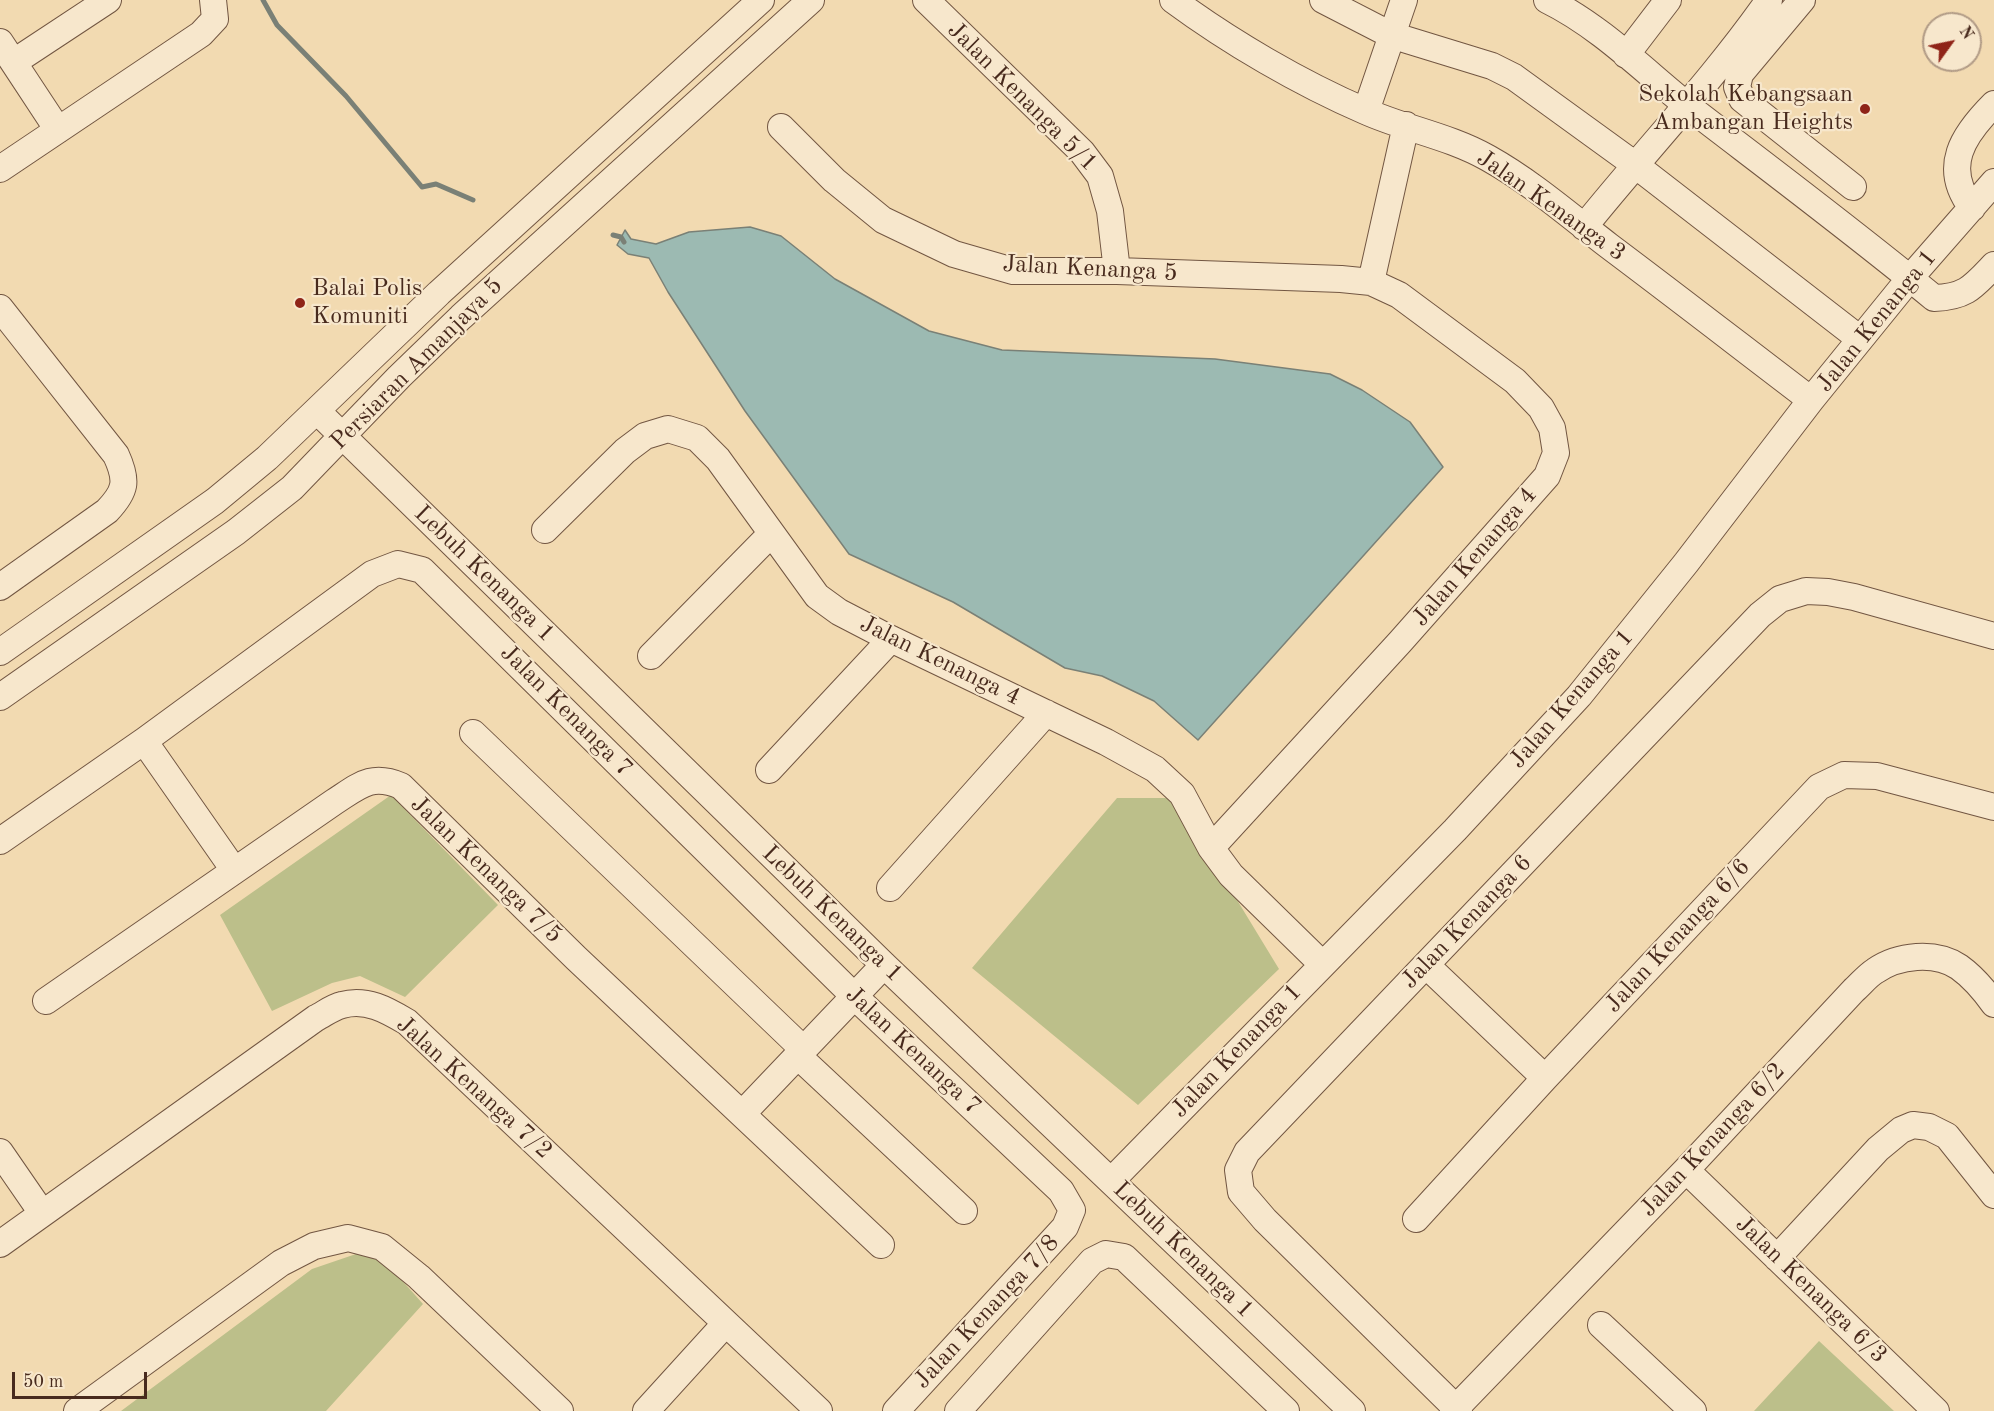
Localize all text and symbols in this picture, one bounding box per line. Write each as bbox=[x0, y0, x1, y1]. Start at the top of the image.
north arrow bbox=[1922, 12, 1982, 72]
street label: Jalan Kenanga 5/1 bbox=[941, 16, 1103, 178]
text: N bbox=[1955, 24, 1975, 43]
place label: Sekolah Kebangsaan Ambangan Heights bbox=[1638, 81, 1853, 137]
marker: Sekolah Kebangsaan Ambangan Heights bbox=[1858, 102, 1872, 116]
street label: Jalan Kenanga 3 bbox=[1471, 144, 1631, 268]
street label: Jalan Kenanga 1 bbox=[1811, 244, 1943, 398]
street label: Jalan Kenanga 5 bbox=[1002, 250, 1178, 288]
street label: Persiaran Amanjaya 5 bbox=[325, 272, 509, 456]
place label: Balai Polis Komuniti bbox=[312, 275, 422, 331]
marker: Balai Polis Komuniti bbox=[293, 296, 307, 310]
street label: Jalan Kenanga 4 bbox=[1407, 481, 1543, 633]
street label: Lebuh Kenanga 1 bbox=[408, 500, 560, 648]
street label: Jalan Kenanga 4 bbox=[855, 610, 1025, 712]
street label: Jalan Kenanga 1 bbox=[1504, 623, 1640, 775]
street label: Jalan Kenanga 7 bbox=[494, 639, 638, 783]
street label: Jalan Kenanga 7/5 bbox=[404, 790, 568, 950]
street label: Lebuh Kenanga 1 bbox=[756, 840, 908, 988]
street label: Jalan Kenanga 6 bbox=[1396, 849, 1538, 995]
street label: Jalan Kenanga 6/6 bbox=[1599, 853, 1757, 1019]
street label: Jalan Kenanga 1 bbox=[1166, 978, 1308, 1124]
street label: Jalan Kenanga 7 bbox=[839, 981, 987, 1121]
street label: Jalan Kenanga 7/2 bbox=[390, 1010, 558, 1166]
street label: Jalan Kenanga 6/2 bbox=[1634, 1057, 1792, 1223]
street label: Lebuh Kenanga 1 bbox=[1107, 1176, 1259, 1324]
street label: Jalan Kenanga 6/3 bbox=[1729, 1210, 1893, 1370]
street label: Jalan Kenanga 7/8 bbox=[908, 1229, 1066, 1395]
scale bar bbox=[15, 1360, 150, 1398]
text: 50 m bbox=[23, 1373, 63, 1391]

